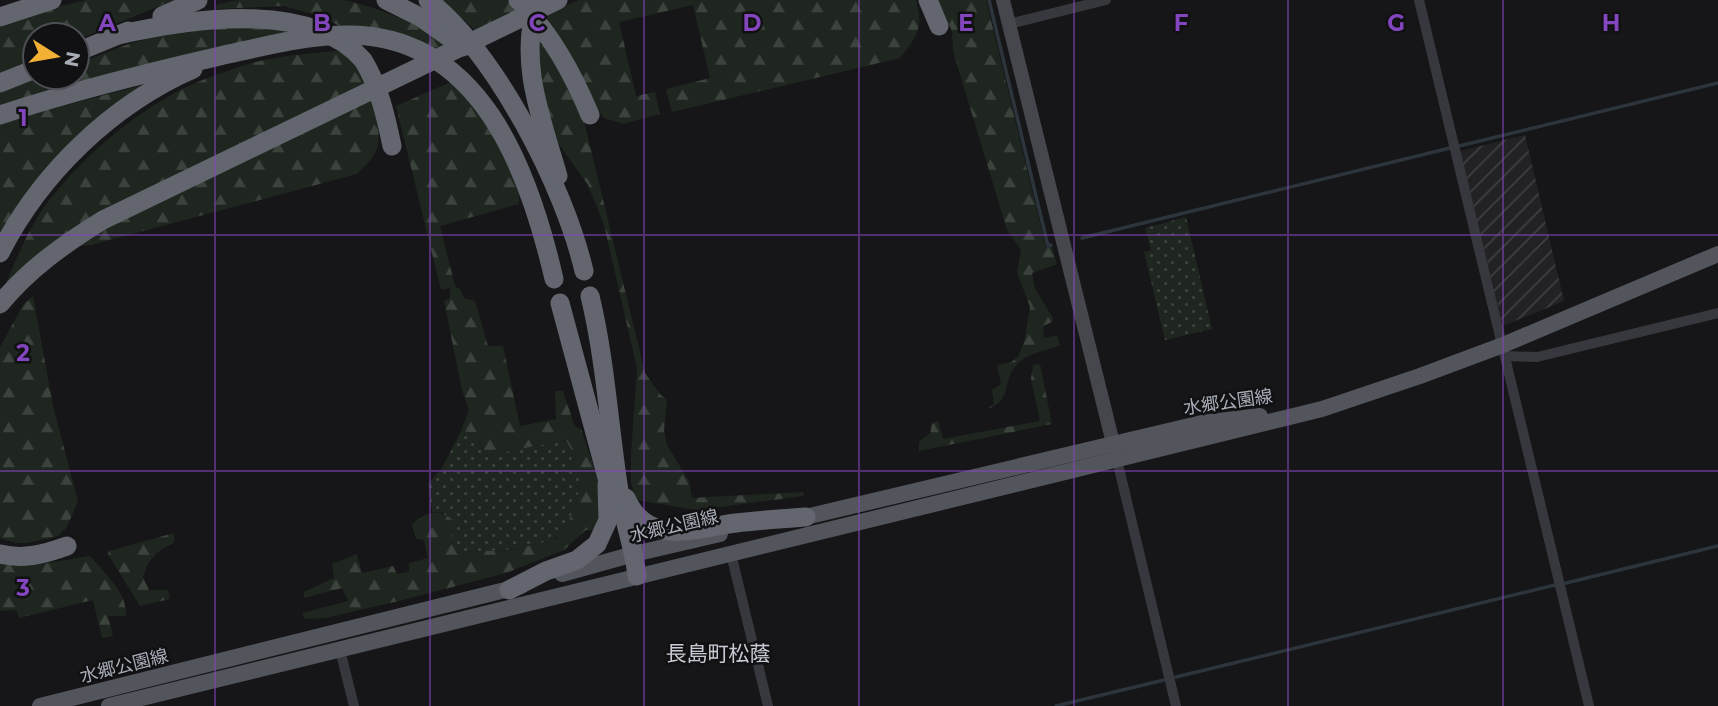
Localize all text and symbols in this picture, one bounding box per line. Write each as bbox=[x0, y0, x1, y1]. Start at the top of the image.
text: A bbox=[97, 9, 116, 37]
text: B bbox=[313, 9, 331, 37]
text: C bbox=[529, 9, 546, 37]
text: D bbox=[743, 9, 762, 37]
text: E bbox=[958, 9, 974, 37]
text: F bbox=[1174, 9, 1189, 37]
text: G bbox=[1387, 9, 1405, 37]
text: H bbox=[1602, 9, 1620, 37]
north arrow bbox=[21, 21, 91, 91]
text: N bbox=[59, 49, 85, 69]
text: 1 bbox=[18, 104, 28, 132]
text: 2 bbox=[16, 339, 30, 367]
street label: 水郷公園線 bbox=[1182, 385, 1274, 419]
street label: 水郷公園線 bbox=[628, 505, 720, 547]
text: 3 bbox=[15, 574, 30, 602]
district label: 長島町松蔭 bbox=[666, 641, 771, 666]
street label: 水郷公園線 bbox=[78, 644, 170, 688]

